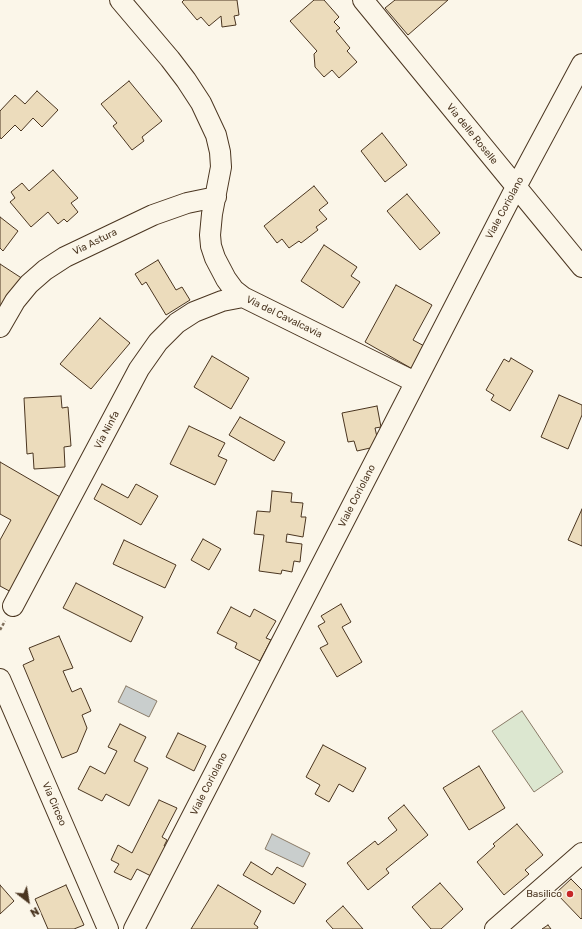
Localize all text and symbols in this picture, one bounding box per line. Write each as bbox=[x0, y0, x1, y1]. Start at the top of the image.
street label: Via delle Roselle bbox=[444, 101, 500, 167]
street label: Viale Coriolano bbox=[483, 175, 527, 241]
street label: Via Astura bbox=[71, 226, 119, 258]
street label: Via del Cavalcavia bbox=[244, 293, 324, 341]
street label: Via Ninfa bbox=[92, 409, 122, 451]
street label: Viale Coriolano bbox=[336, 463, 378, 529]
street label: Viale Coriolano bbox=[188, 751, 230, 817]
street label: Via Circeo bbox=[39, 780, 69, 828]
north arrow bbox=[8, 881, 48, 921]
place label: Basilico bbox=[526, 888, 562, 900]
marker: Basilico bbox=[565, 889, 575, 899]
text: N bbox=[28, 904, 41, 919]

